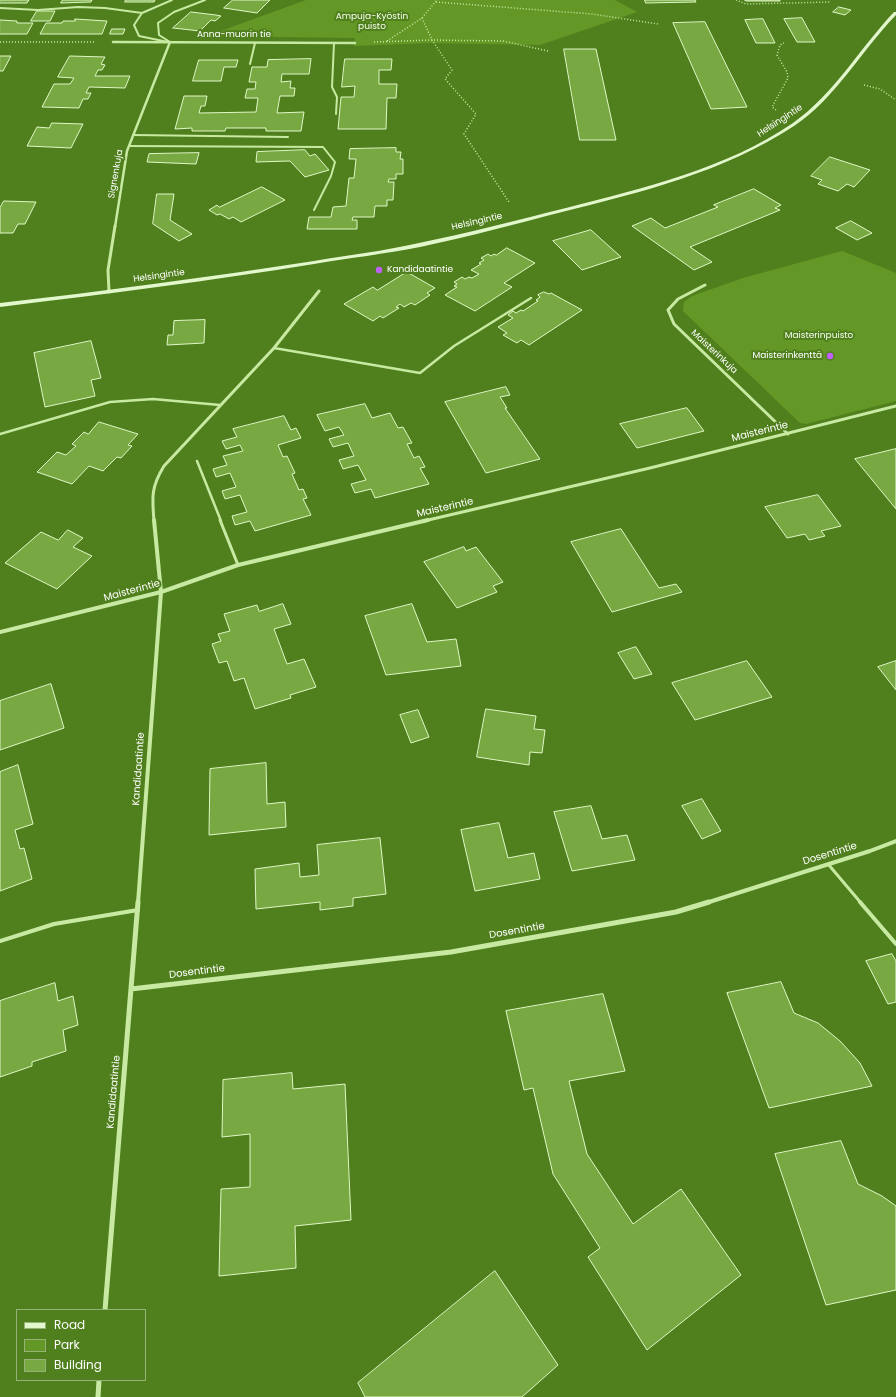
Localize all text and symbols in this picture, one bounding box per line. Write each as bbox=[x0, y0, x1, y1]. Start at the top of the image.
park label: Ampuja-Kyöstin puisto bbox=[336, 12, 408, 33]
street label: Anna-muorin tie bbox=[197, 30, 271, 40]
street label: Helsingintie bbox=[755, 102, 805, 140]
street label: Signenkuja bbox=[106, 149, 126, 199]
street label: Helsingintie bbox=[451, 211, 503, 233]
marker: Kandidaatintie bbox=[374, 265, 384, 275]
place label: Kandidaatintie bbox=[387, 265, 453, 275]
street label: Helsingintie bbox=[133, 267, 185, 285]
street label: Maisterinkuja bbox=[689, 328, 739, 376]
park label: Maisterinpuisto bbox=[785, 331, 853, 341]
place label: Maisterinkenttä bbox=[752, 351, 822, 361]
marker: Maisterinkenttä bbox=[825, 351, 835, 361]
street label: Maisterintie bbox=[731, 419, 789, 445]
street label: Maisterintie bbox=[416, 496, 474, 520]
street label: Maisterintie bbox=[103, 578, 161, 604]
street label: Kandidaatintie bbox=[130, 732, 148, 806]
street label: Dosentintie bbox=[801, 840, 859, 868]
street label: Dosentintie bbox=[488, 920, 546, 942]
street label: Dosentintie bbox=[168, 963, 226, 981]
street label: Kandidaatintie bbox=[105, 1055, 123, 1129]
legend bbox=[16, 1309, 146, 1381]
text: Road bbox=[54, 1316, 85, 1333]
text: Park bbox=[54, 1336, 80, 1353]
text: Building bbox=[54, 1356, 102, 1373]

